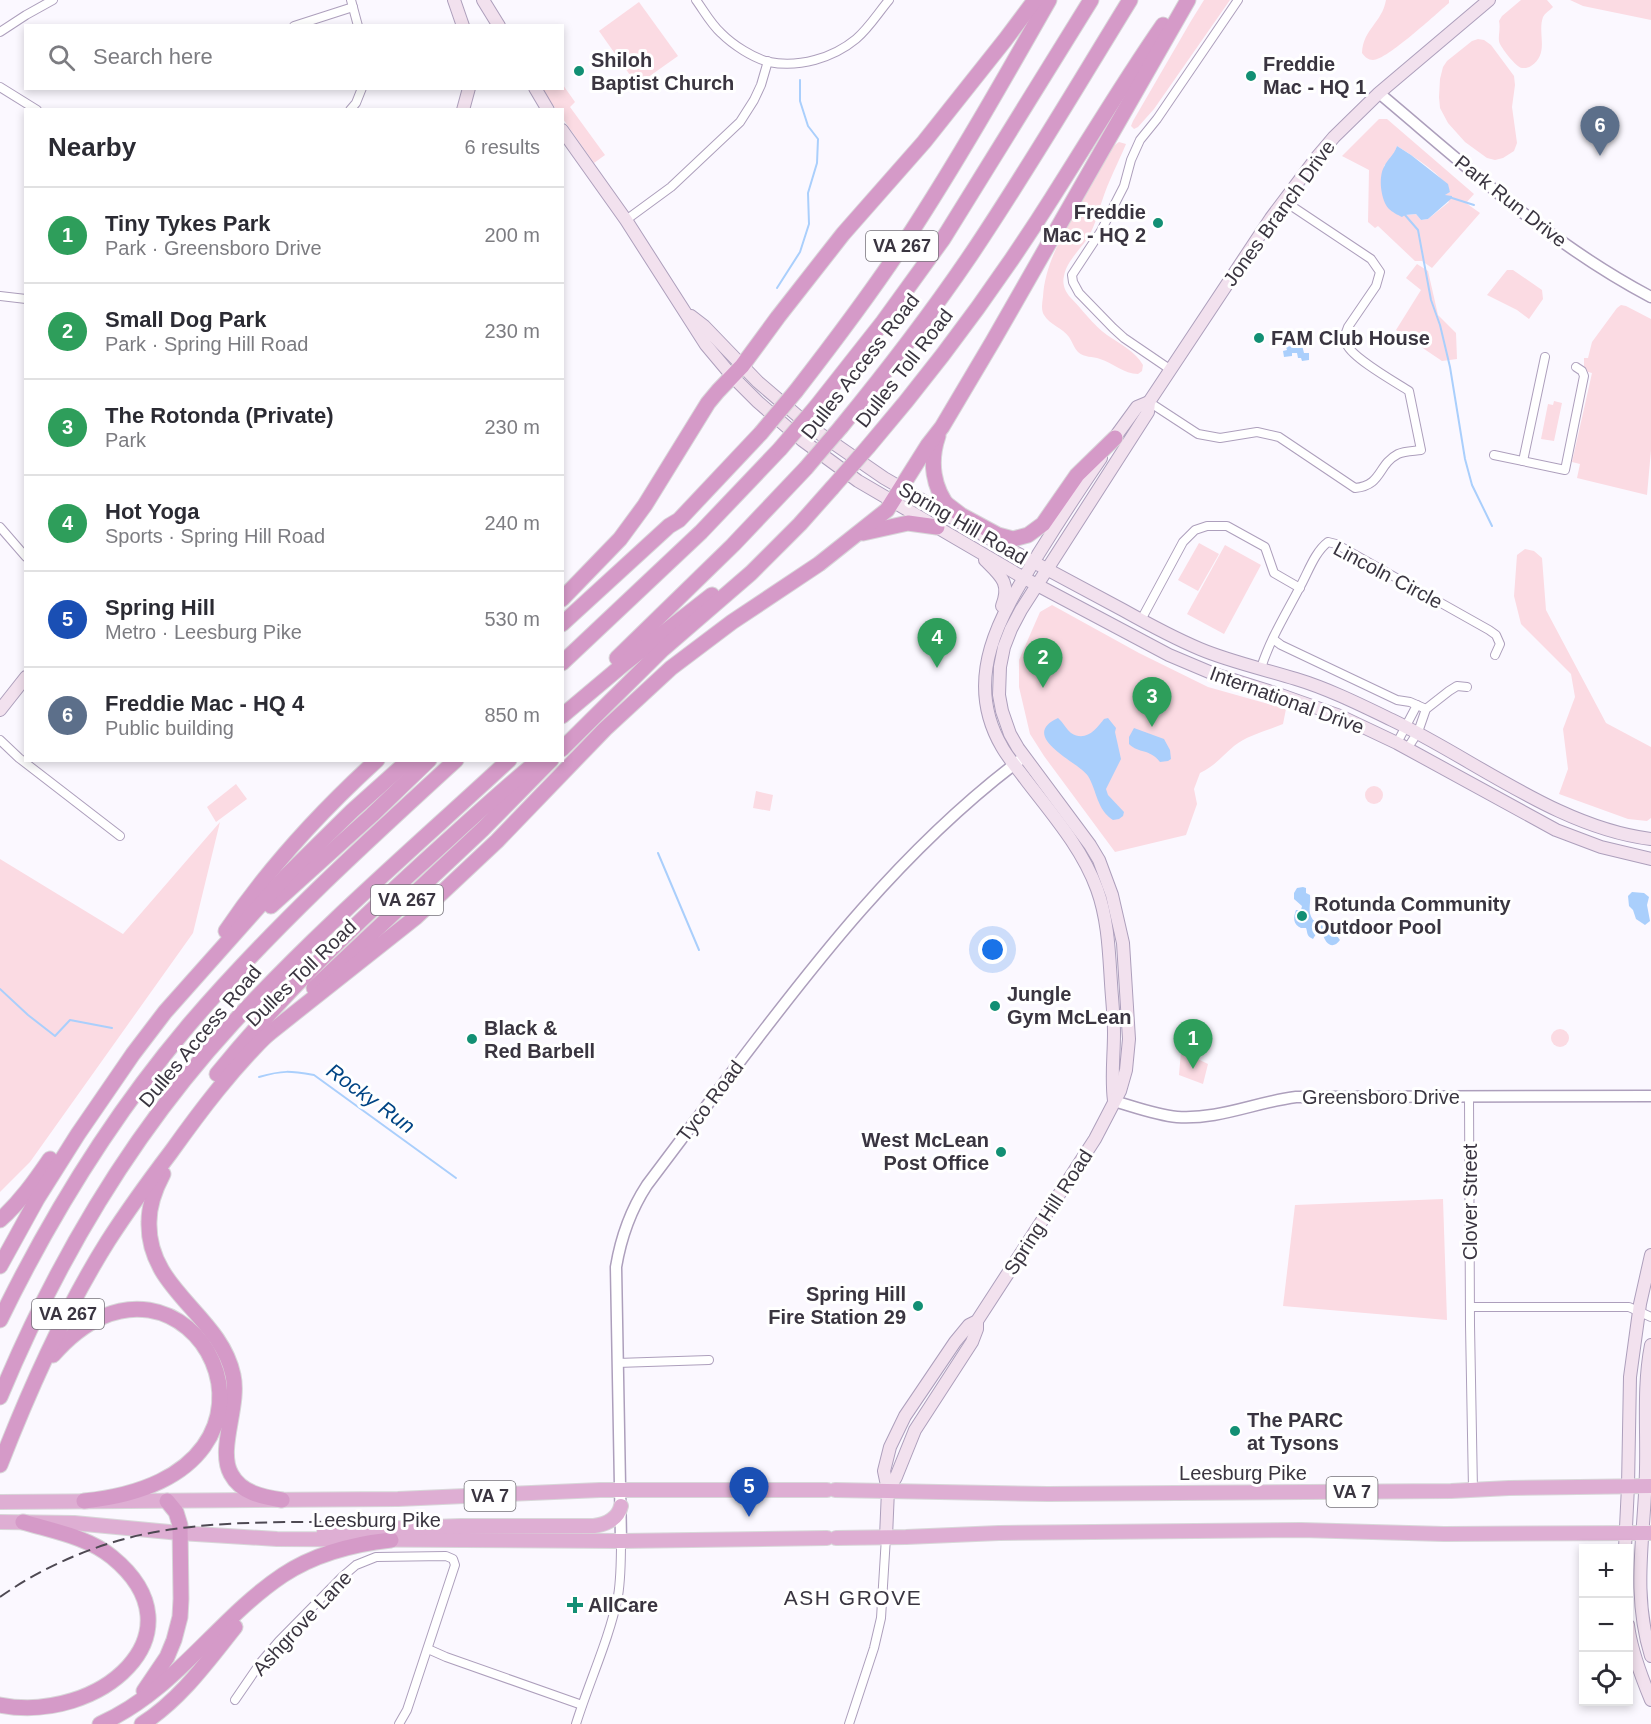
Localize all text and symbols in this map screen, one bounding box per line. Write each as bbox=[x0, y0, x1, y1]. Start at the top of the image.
search box bbox=[24, 24, 564, 90]
icon: search bbox=[45, 41, 78, 74]
text: Search here bbox=[93, 44, 213, 69]
place label: Shiloh Baptist Church bbox=[591, 49, 734, 94]
place label: Freddie Mac - HQ 1 bbox=[1263, 53, 1366, 98]
marker: Shiloh Baptist Church bbox=[572, 64, 586, 78]
marker: Freddie Mac - HQ 1 bbox=[1244, 69, 1258, 83]
pin: 6 bbox=[1580, 106, 1620, 156]
text: Nearby bbox=[48, 132, 136, 162]
text: 6 results bbox=[464, 136, 540, 158]
street label: Jones Branch Drive bbox=[1219, 136, 1339, 290]
street label: Park Run Drive bbox=[1451, 151, 1571, 251]
place label: Freddie Mac - HQ 2 bbox=[1043, 201, 1146, 246]
text: Tiny Tykes Park bbox=[105, 211, 271, 236]
marker: Freddie Mac - HQ 2 bbox=[1151, 216, 1165, 230]
text: 1 bbox=[62, 224, 73, 246]
text: 200 m bbox=[484, 224, 540, 246]
road number: VA 267 bbox=[866, 231, 938, 261]
text: Park · Greensboro Drive bbox=[105, 237, 322, 259]
street label: Dulles Access Road bbox=[797, 289, 923, 443]
street label: Dulles Toll Road bbox=[851, 304, 957, 432]
text: Small Dog Park bbox=[105, 307, 266, 332]
text: 2 bbox=[62, 320, 73, 342]
text: 230 m bbox=[484, 320, 540, 342]
place label: FAM Club House bbox=[1271, 327, 1430, 349]
marker: FAM Club House bbox=[1252, 331, 1266, 345]
text: Park · Spring Hill Road bbox=[105, 333, 308, 355]
text: The Rotonda (Private) bbox=[105, 403, 334, 428]
text: 3 bbox=[62, 416, 73, 438]
text: 230 m bbox=[484, 416, 540, 438]
text: Park bbox=[105, 429, 146, 451]
street label: Spring Hill Road bbox=[895, 477, 1031, 569]
text: Hot Yoga bbox=[105, 499, 200, 524]
text: 4 bbox=[62, 512, 73, 534]
text: 240 m bbox=[484, 512, 540, 534]
text: Sports · Spring Hill Road bbox=[105, 525, 325, 547]
street label: Lincoln Circle bbox=[1330, 537, 1446, 613]
text: Spring Hill bbox=[105, 595, 215, 620]
text: 5 bbox=[62, 608, 73, 630]
text: 530 m bbox=[484, 608, 540, 630]
pin: 4 bbox=[918, 618, 956, 668]
text: Metro · Leesburg Pike bbox=[105, 621, 302, 643]
pin: 2 bbox=[1024, 638, 1062, 688]
street label: International Drive bbox=[1207, 662, 1367, 738]
pin: 3 bbox=[1132, 678, 1172, 727]
text: Freddie Mac - HQ 4 bbox=[105, 691, 304, 716]
text: 6 bbox=[62, 704, 73, 726]
text: 850 m bbox=[484, 704, 540, 726]
text: Public building bbox=[105, 717, 234, 739]
road number: VA 267 bbox=[371, 885, 443, 915]
place label: Rotunda Community Outdoor Pool bbox=[1314, 893, 1512, 938]
marker: Rotunda Community Outdoor Pool bbox=[1295, 909, 1309, 923]
street label: Dulles Toll Road bbox=[242, 915, 360, 1031]
your location bbox=[978, 935, 1007, 964]
street label: Dulles Access Road bbox=[134, 961, 266, 1111]
place label: Jungle Gym McLean bbox=[1007, 983, 1131, 1028]
marker: Jungle Gym McLean bbox=[988, 999, 1002, 1013]
place label: Black & Red Barbell bbox=[484, 1017, 595, 1062]
pin: 1 bbox=[1174, 1020, 1212, 1069]
marker: Black & Red Barbell bbox=[465, 1032, 479, 1046]
street label: Tyco Road bbox=[672, 1056, 748, 1146]
water label: Rocky Run bbox=[323, 1059, 419, 1137]
street label: Greensboro Drive bbox=[1302, 1086, 1460, 1108]
place label: West McLean Post Office bbox=[862, 1129, 989, 1174]
street label: Clover Street bbox=[1459, 1143, 1481, 1260]
marker: West McLean Post Office bbox=[994, 1145, 1008, 1159]
street label: Spring Hill Road bbox=[999, 1145, 1097, 1279]
place label: Spring Hill Fire Station 29 bbox=[768, 1283, 906, 1328]
road number: VA 267 bbox=[32, 1299, 104, 1329]
marker: Spring Hill Fire Station 29 bbox=[911, 1299, 925, 1313]
place label: The PARC at Tysons bbox=[1247, 1409, 1343, 1454]
marker: The PARC at Tysons bbox=[1228, 1424, 1242, 1438]
street label: Leesburg Pike bbox=[1179, 1462, 1307, 1484]
pin: 5 bbox=[730, 1468, 768, 1517]
road number: VA 7 bbox=[1326, 1477, 1378, 1507]
road number: VA 7 bbox=[464, 1481, 516, 1511]
street label: Leesburg Pike bbox=[313, 1509, 441, 1531]
map controls bbox=[1579, 1544, 1633, 1706]
button: + bbox=[1579, 1544, 1633, 1598]
street label: Ashgrove Lane bbox=[248, 1566, 356, 1680]
district label: ASH GROVE bbox=[784, 1586, 922, 1609]
place label: AllCare bbox=[588, 1594, 658, 1616]
marker: AllCare bbox=[566, 1596, 584, 1614]
button: − bbox=[1579, 1598, 1633, 1652]
button: locate bbox=[1579, 1652, 1633, 1706]

